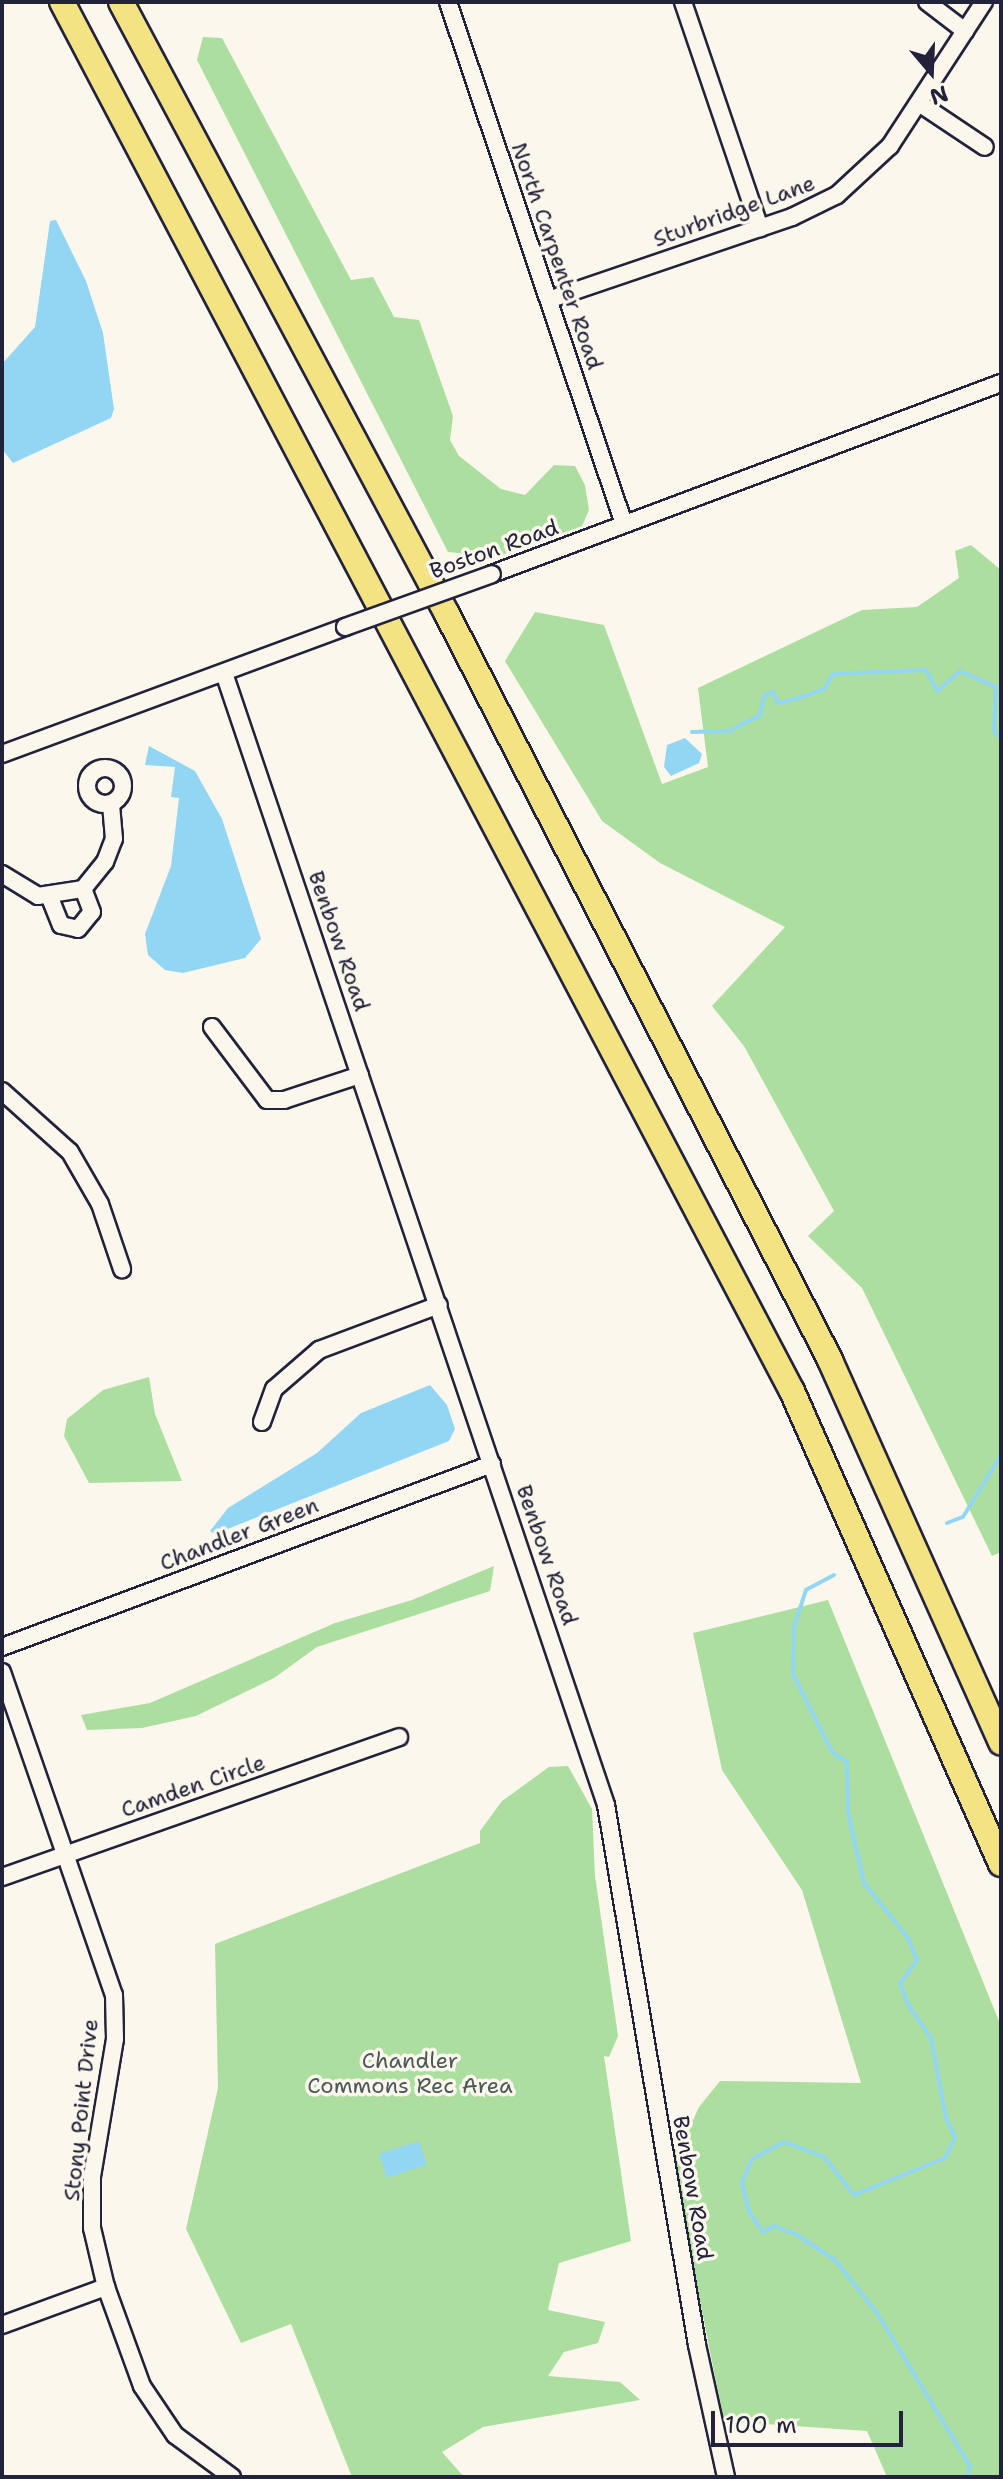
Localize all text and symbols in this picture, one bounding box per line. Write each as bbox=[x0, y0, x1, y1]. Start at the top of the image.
north arrow bbox=[891, 32, 971, 112]
text: N bbox=[926, 79, 952, 112]
street label: North Carpenter Road bbox=[506, 139, 608, 373]
street label: Sturbridge Lane bbox=[649, 169, 819, 253]
street label: Boston Road bbox=[426, 514, 562, 584]
street label: Benbow Road bbox=[303, 867, 375, 1015]
street label: Benbow Road bbox=[511, 1481, 583, 1629]
street label: Chandler Green bbox=[156, 1492, 322, 1576]
street label: Camden Circle bbox=[117, 1749, 269, 1823]
street label: Stony Point Drive bbox=[58, 2018, 104, 2202]
park label: Chandler Commons Rec Area bbox=[307, 2047, 513, 2098]
street label: Benbow Road bbox=[667, 2114, 719, 2262]
scale bar bbox=[715, 2395, 907, 2445]
text: 100 m bbox=[725, 2409, 797, 2441]

